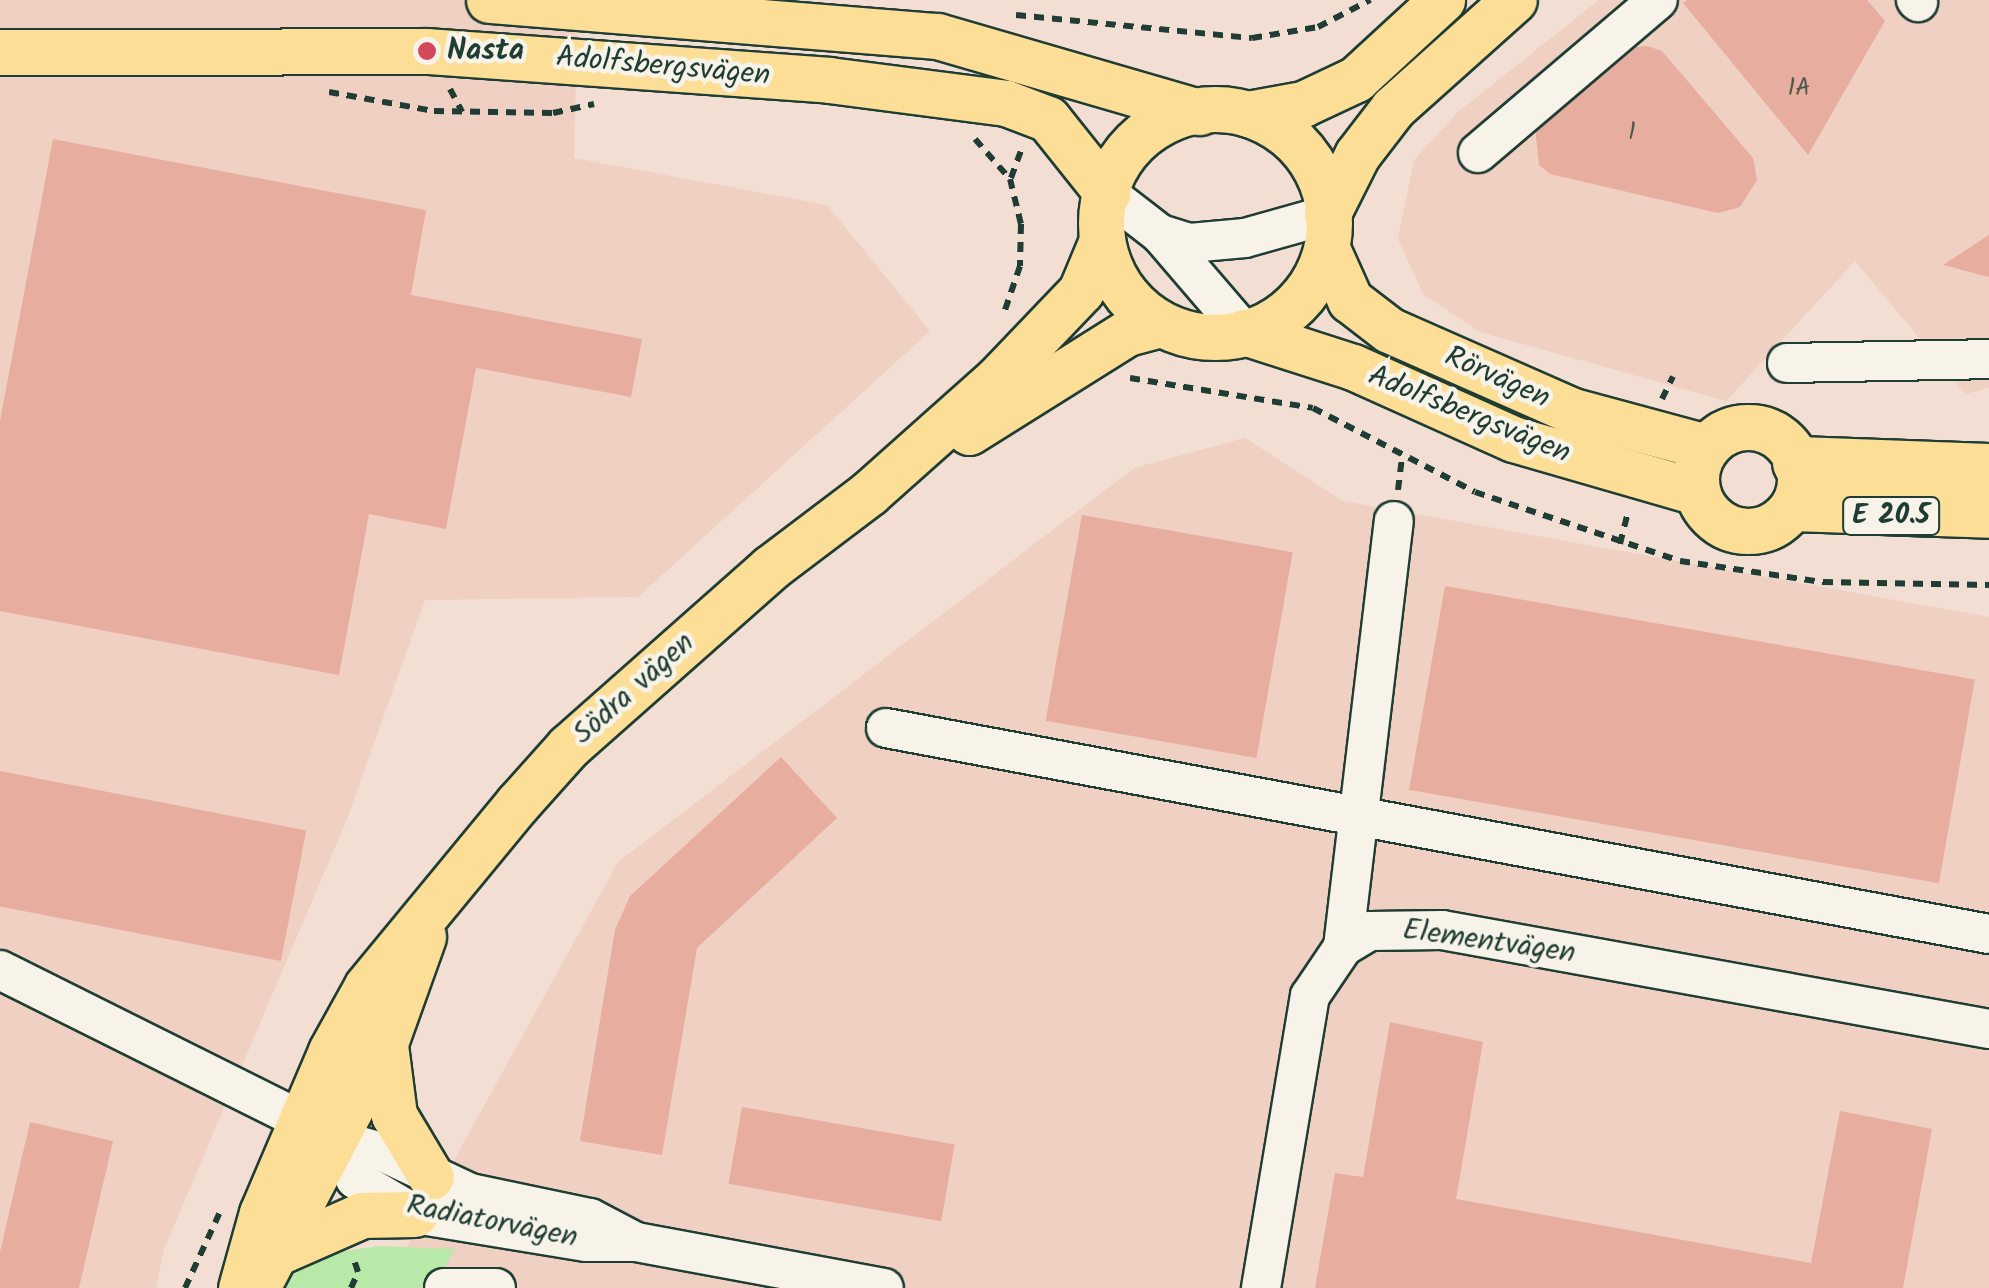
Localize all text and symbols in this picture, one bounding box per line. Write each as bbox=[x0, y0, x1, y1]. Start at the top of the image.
place label: Nasta bbox=[447, 33, 524, 69]
marker: Nasta bbox=[416, 40, 438, 62]
street label: Adolfsbergsvägen bbox=[554, 40, 772, 94]
house number: 1A bbox=[1787, 73, 1811, 103]
house number: 1 bbox=[1628, 117, 1636, 147]
street label: Rörvägen bbox=[1439, 339, 1555, 417]
street label: Adolfsbergsvägen bbox=[1363, 358, 1575, 472]
road number: E 20.5 bbox=[1841, 493, 1941, 539]
street label: Södra vägen bbox=[566, 625, 702, 753]
street label: Elementvägen bbox=[1400, 912, 1578, 972]
street label: Radiatorvägen bbox=[403, 1188, 581, 1256]

